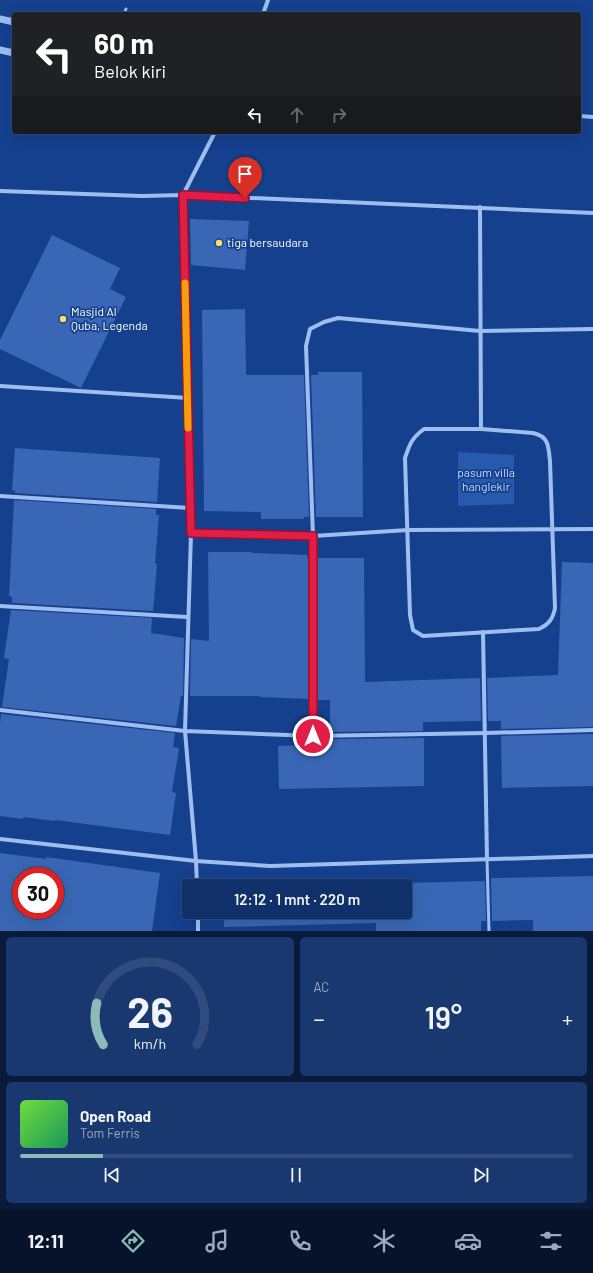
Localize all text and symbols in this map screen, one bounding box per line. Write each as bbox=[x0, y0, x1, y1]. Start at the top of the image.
text: 60 m bbox=[94, 26, 154, 60]
icon: left bbox=[28, 28, 80, 80]
text: Belok kiri bbox=[94, 60, 166, 82]
icon: left bbox=[244, 104, 266, 126]
icon: ahead bbox=[286, 104, 308, 126]
icon: right bbox=[328, 104, 350, 126]
pin bbox=[228, 157, 262, 198]
icon: arrive bbox=[234, 163, 256, 185]
place label: tiga bersaudara bbox=[227, 235, 308, 249]
marker: tiga bersaudara bbox=[214, 238, 224, 248]
place label: Masjid Al Quba, Legenda bbox=[71, 304, 148, 332]
marker: Masjid Al Quba, Legenda bbox=[58, 314, 68, 324]
park label: pasum villa hanglekir bbox=[457, 465, 515, 493]
position arrow bbox=[292, 715, 334, 757]
speed limit sign: 30 bbox=[12, 867, 64, 919]
text: 12:12 · 1 mnt · 220 m bbox=[234, 890, 360, 908]
text: AC bbox=[314, 979, 329, 995]
text: 26 bbox=[127, 985, 173, 1035]
text: 19° bbox=[424, 999, 462, 1035]
text: − bbox=[314, 1005, 325, 1031]
text: + bbox=[562, 1005, 573, 1031]
text: km/h bbox=[134, 1034, 166, 1051]
text: Open Road bbox=[80, 1107, 151, 1125]
text: Tom Ferris bbox=[80, 1125, 140, 1141]
icon: previous bbox=[101, 1164, 123, 1186]
icon: pause bbox=[285, 1164, 307, 1186]
icon: next bbox=[470, 1164, 492, 1186]
icon: directions bbox=[119, 1227, 147, 1255]
icon: music bbox=[203, 1227, 231, 1255]
icon: phone bbox=[286, 1227, 314, 1255]
icon: climate bbox=[370, 1227, 398, 1255]
icon: car bbox=[454, 1227, 482, 1255]
icon: filters bbox=[537, 1227, 565, 1255]
text: 12:11 bbox=[28, 1230, 64, 1252]

